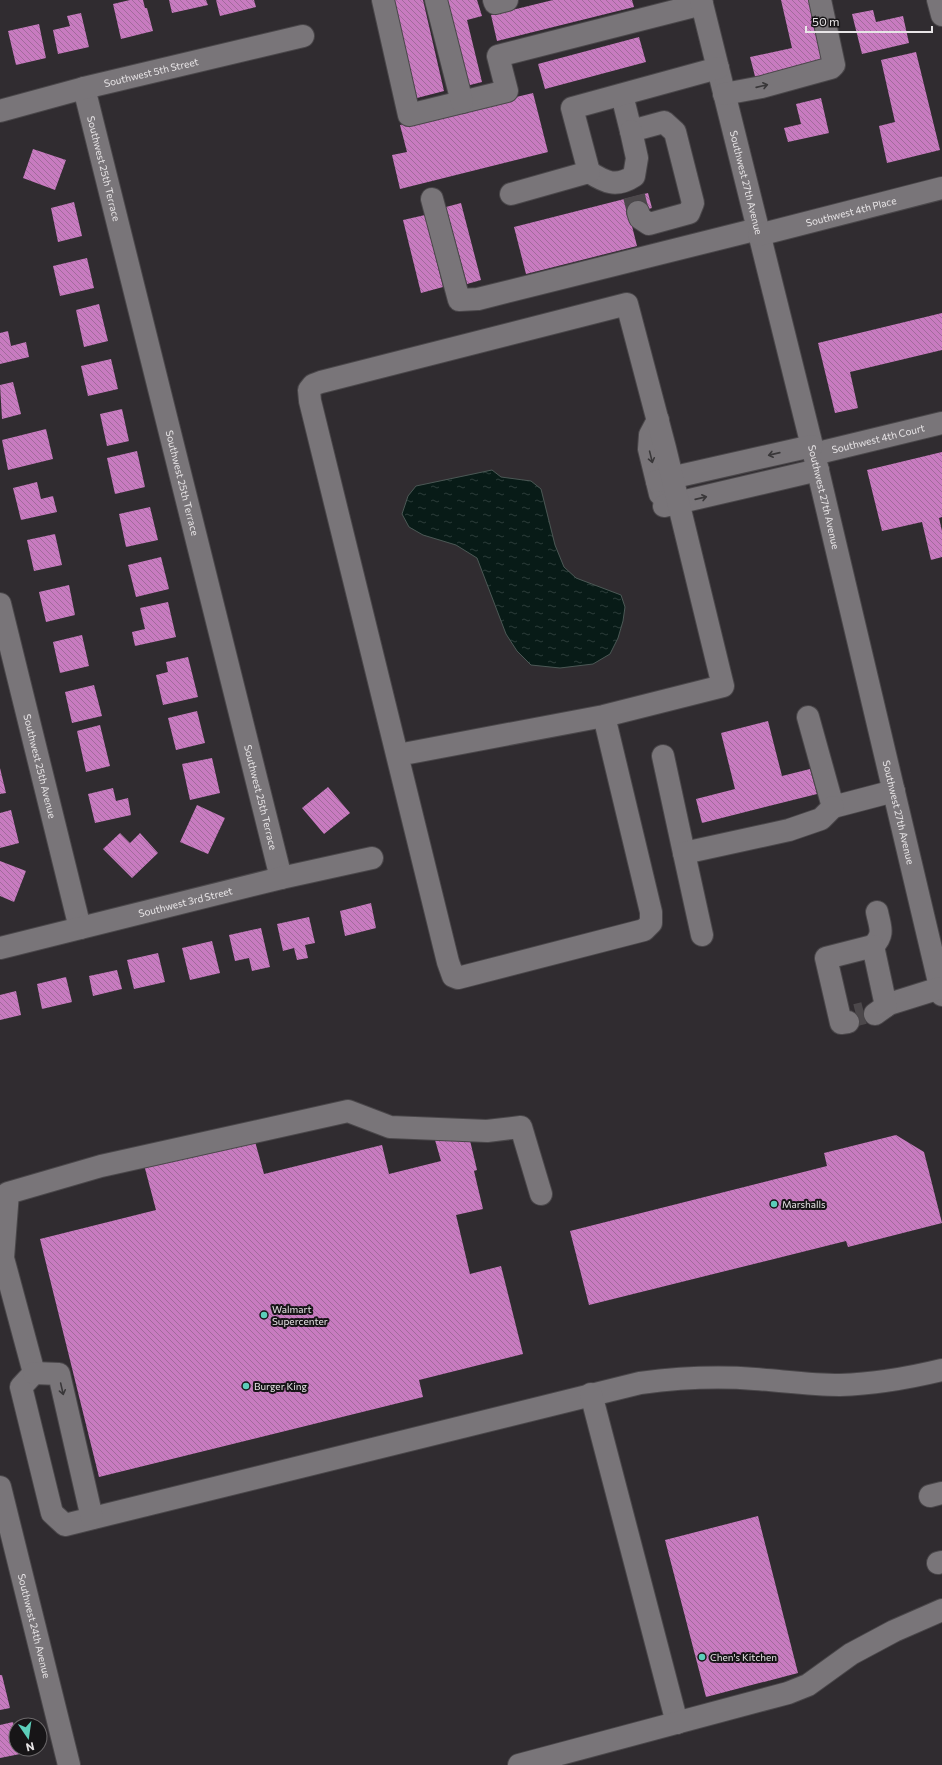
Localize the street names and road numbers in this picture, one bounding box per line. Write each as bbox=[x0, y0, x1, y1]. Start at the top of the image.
street label: Southwest 5th Street bbox=[103, 55, 199, 89]
street label: Southwest 25th Terrace bbox=[85, 115, 123, 222]
street label: Southwest 27th Avenue bbox=[728, 129, 765, 236]
street label: Southwest 4th Place bbox=[805, 194, 898, 229]
street label: Southwest 4th Court bbox=[830, 421, 926, 455]
street label: Southwest 25th Terrace bbox=[164, 429, 201, 537]
street label: Southwest 27th Avenue bbox=[806, 444, 842, 550]
street label: Southwest 25th Avenue bbox=[21, 713, 59, 820]
street label: Southwest 25th Terrace bbox=[242, 743, 280, 851]
street label: Southwest 27th Avenue bbox=[881, 759, 917, 866]
street label: Southwest 3rd Street bbox=[137, 884, 234, 919]
street label: Southwest 24th Avenue bbox=[16, 1572, 53, 1679]

